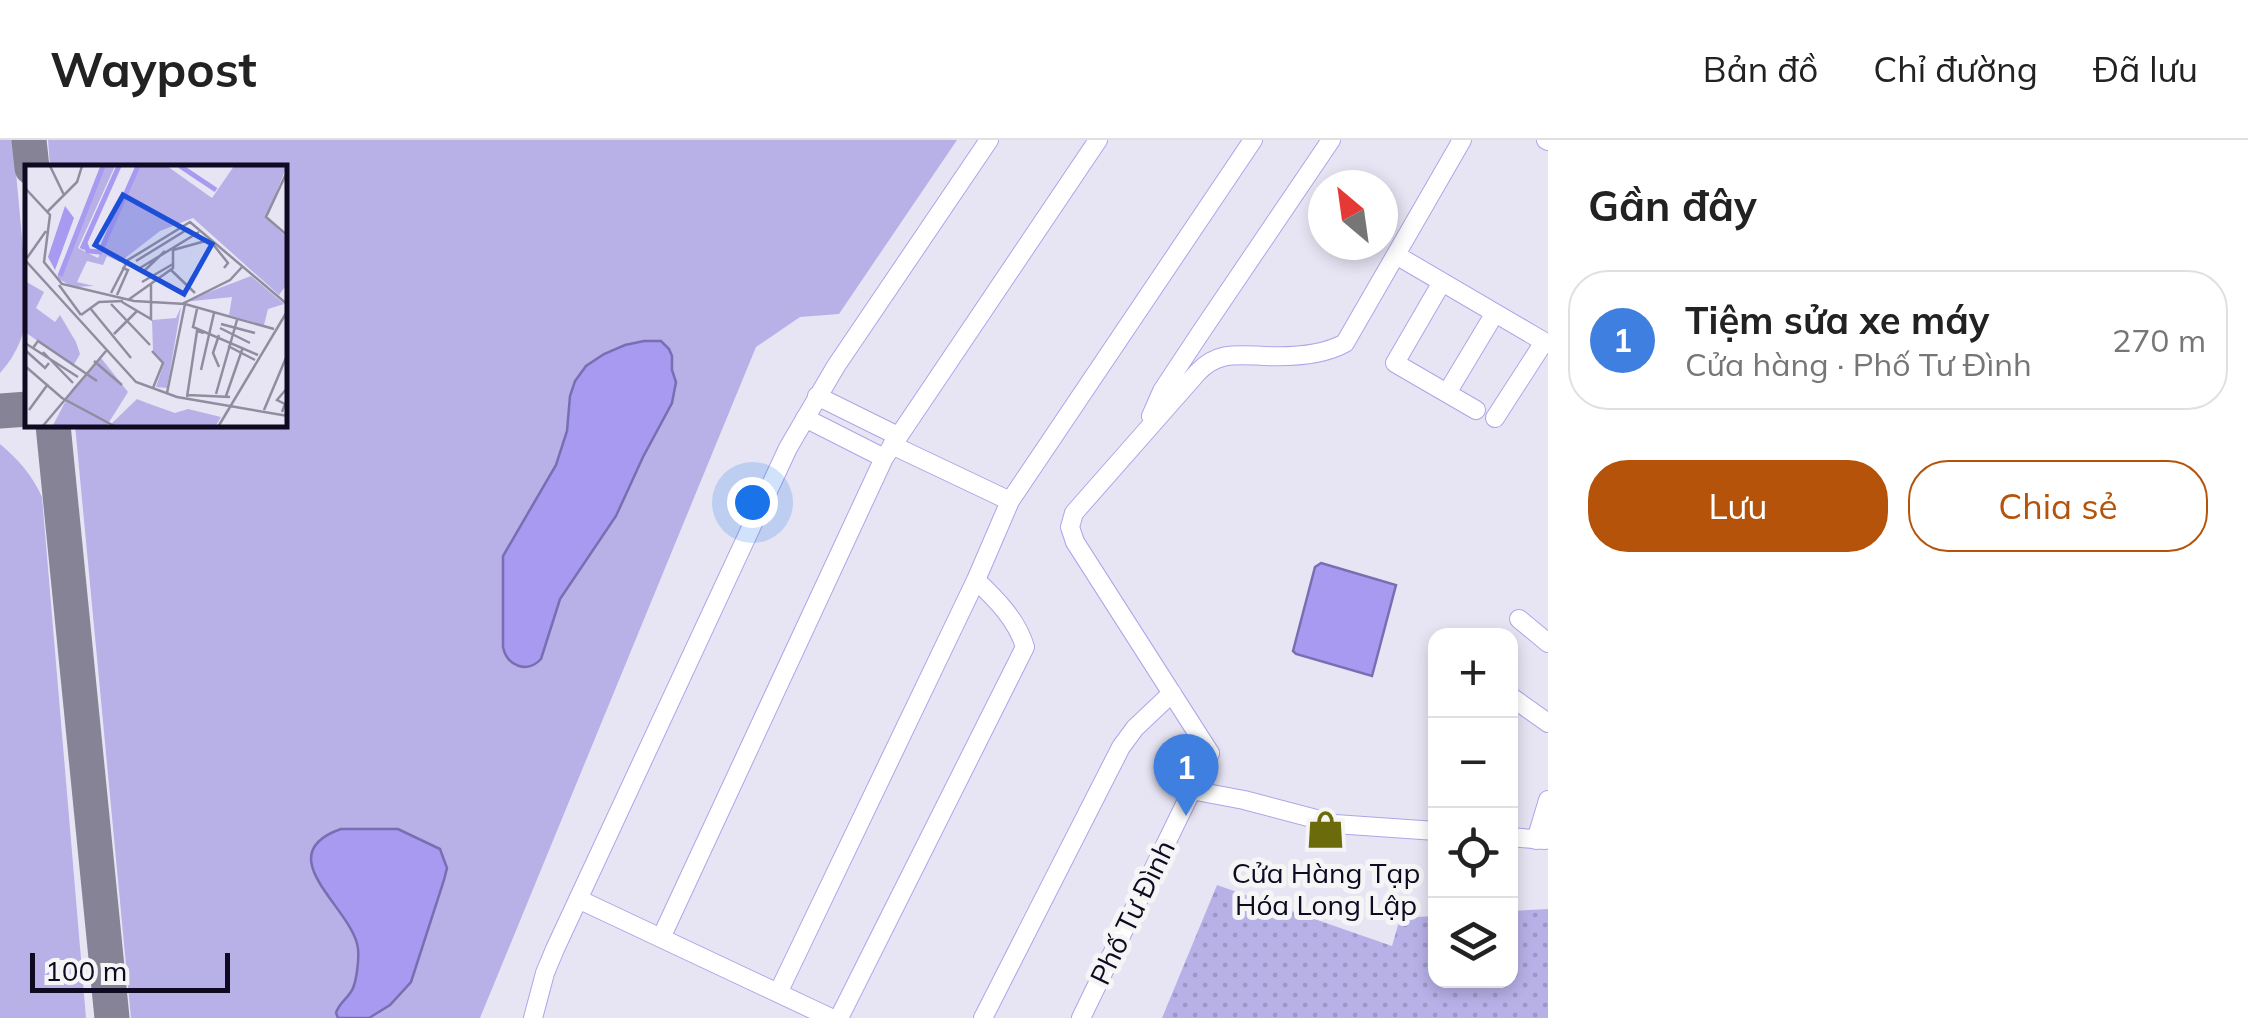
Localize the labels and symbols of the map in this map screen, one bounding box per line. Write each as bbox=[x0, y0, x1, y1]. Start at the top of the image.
inset map bbox=[25, 165, 288, 428]
north arrow bbox=[1308, 170, 1398, 260]
your location bbox=[727, 477, 778, 528]
pin: 1 bbox=[1154, 734, 1218, 816]
shop icon: Cửa Hàng Tạp Hóa Long Lập bbox=[1305, 809, 1347, 851]
street label: Phố Tư Đình bbox=[1082, 834, 1182, 990]
place label: Cửa Hàng Tạp Hóa Long Lập bbox=[1232, 855, 1420, 922]
scale bar bbox=[30, 948, 230, 992]

